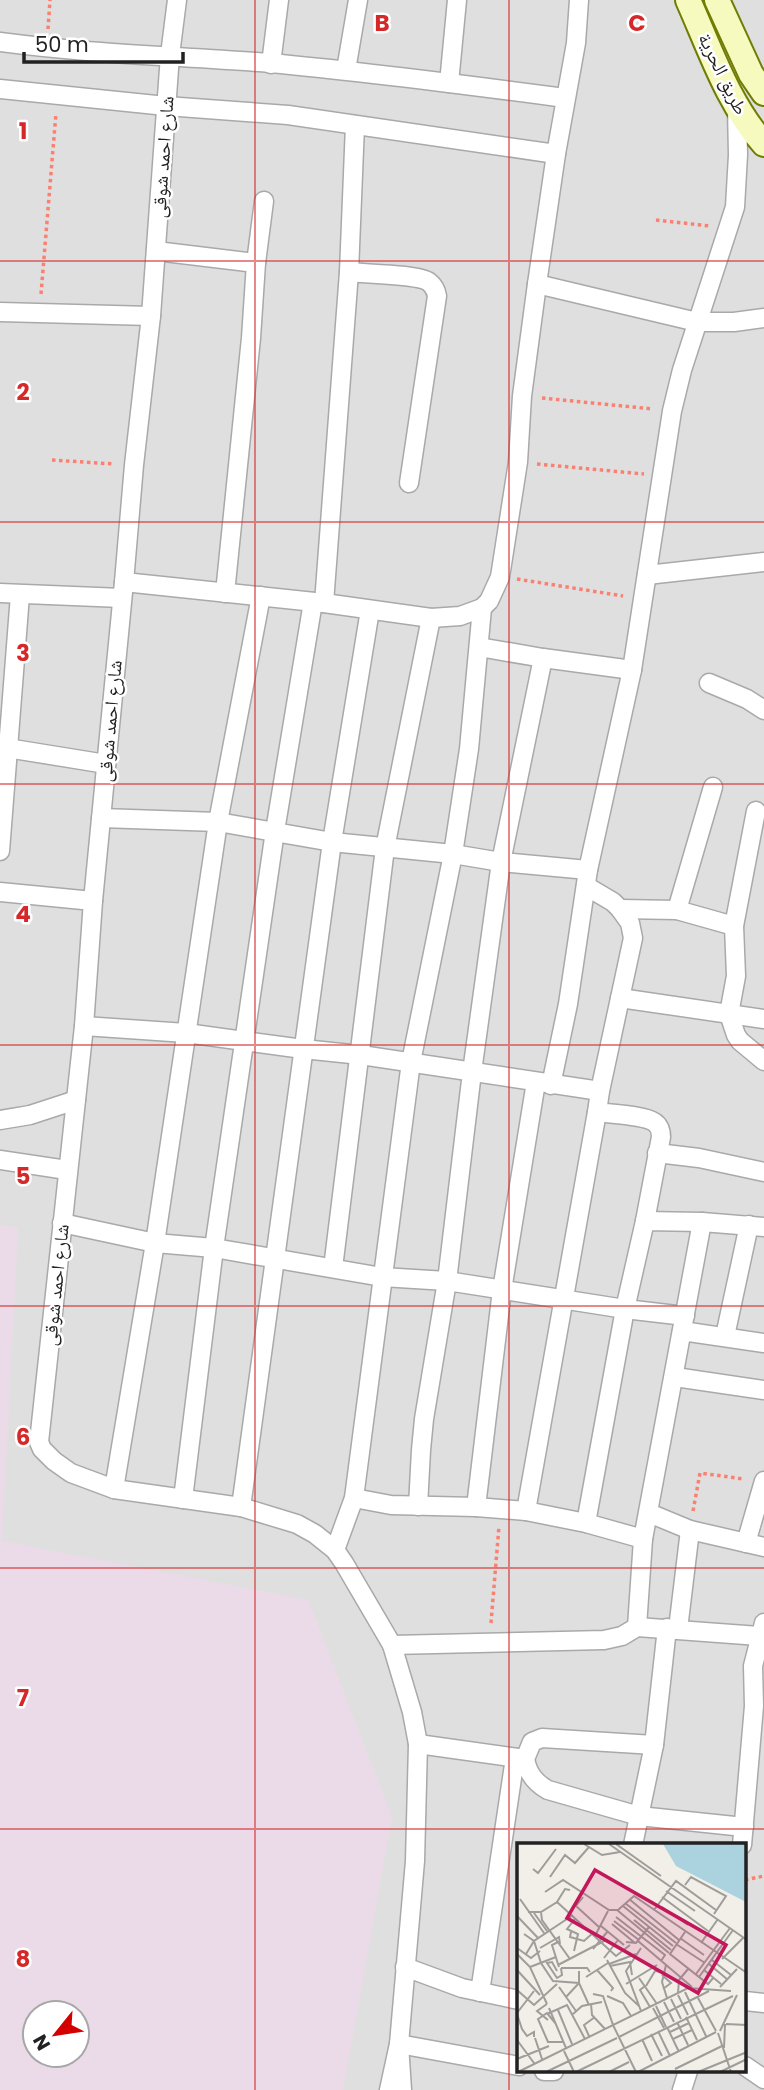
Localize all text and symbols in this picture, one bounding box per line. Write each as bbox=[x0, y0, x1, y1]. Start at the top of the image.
text: B bbox=[374, 7, 390, 39]
text: C bbox=[628, 7, 646, 39]
scale bar bbox=[24, 21, 184, 65]
street label: طريق الحرية bbox=[692, 29, 754, 119]
text: 50 m bbox=[35, 30, 89, 59]
street label: شارع احمد شوقى bbox=[145, 95, 181, 219]
text: 1 bbox=[19, 115, 27, 147]
text: 2 bbox=[16, 376, 30, 408]
text: 3 bbox=[16, 637, 30, 669]
street label: شارع احمد شوقى bbox=[91, 659, 129, 783]
text: 4 bbox=[15, 898, 31, 930]
text: 5 bbox=[16, 1160, 30, 1192]
street label: شارع احمد شوقى bbox=[36, 1223, 76, 1347]
text: 6 bbox=[16, 1421, 30, 1453]
text: 7 bbox=[17, 1682, 29, 1714]
inset map bbox=[517, 1843, 746, 2072]
text: 8 bbox=[16, 1943, 30, 1975]
north arrow bbox=[21, 1999, 91, 2069]
text: N bbox=[26, 2029, 57, 2055]

